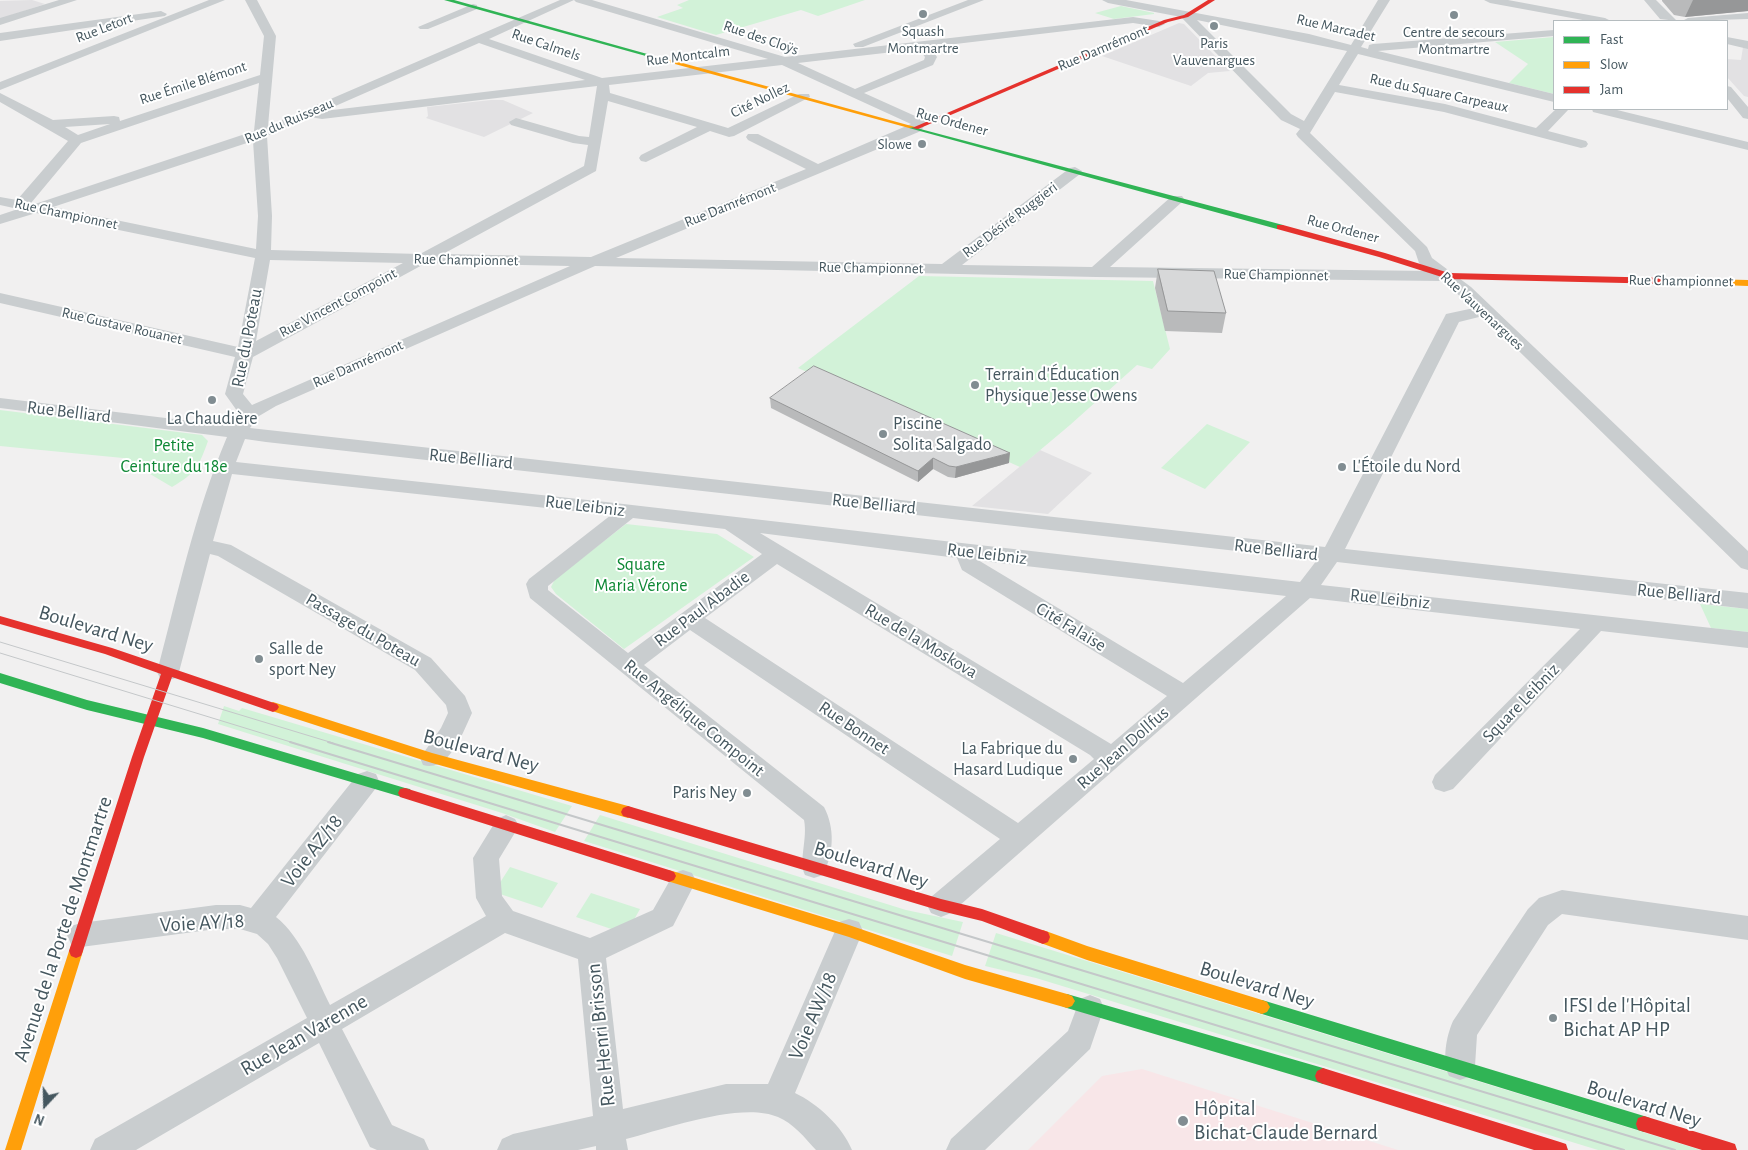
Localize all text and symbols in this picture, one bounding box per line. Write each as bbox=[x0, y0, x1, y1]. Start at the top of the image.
marker: Squash Montmartre bbox=[917, 8, 929, 20]
street label: Rue Letort bbox=[73, 9, 135, 47]
marker: Centre de secours Montmartre bbox=[1448, 9, 1460, 21]
street label: Rue Marcadet bbox=[1295, 10, 1377, 46]
street label: Rue des Cloÿs bbox=[721, 17, 801, 59]
marker: Paris Vauvenargues bbox=[1208, 20, 1220, 32]
legend bbox=[1553, 20, 1728, 110]
street label: Rue Damrémont bbox=[1055, 21, 1151, 75]
place label: Squash Montmartre bbox=[887, 22, 959, 57]
place label: Centre de secours Montmartre bbox=[1403, 23, 1505, 58]
street label: Rue Calmels bbox=[509, 25, 583, 65]
text: Fast bbox=[1600, 32, 1623, 47]
place label: Paris Vauvenargues bbox=[1173, 34, 1255, 69]
street label: Rue Montcalm bbox=[645, 42, 731, 70]
street label: Rue Émile Blémont bbox=[137, 57, 249, 109]
text: Slow bbox=[1600, 57, 1628, 72]
street label: Rue du Square Carpeaux bbox=[1368, 70, 1510, 116]
street label: Cité Nollez bbox=[728, 78, 792, 122]
text: Jam bbox=[1600, 82, 1623, 97]
street label: Rue du Ruisseau bbox=[242, 94, 336, 148]
street label: Rue Ordener bbox=[914, 104, 990, 140]
place label: Slowe bbox=[877, 135, 912, 153]
marker: Slowe bbox=[916, 138, 928, 150]
street label: Rue Désiré Ruggieri bbox=[959, 178, 1061, 262]
street label: Rue Damrémont bbox=[682, 179, 778, 231]
street label: Rue Championnet bbox=[13, 194, 119, 234]
street label: Rue Ordener bbox=[1305, 211, 1381, 247]
street label: Rue Championnet bbox=[413, 250, 519, 270]
street label: Rue Championnet bbox=[818, 258, 924, 278]
street label: Rue Vincent Compoint bbox=[276, 264, 400, 342]
street label: Rue Championnet bbox=[1223, 265, 1329, 285]
street label: Rue Vauvenargues bbox=[1437, 268, 1527, 354]
street label: Rue Championnet bbox=[1628, 271, 1734, 291]
street label: Rue du Poteau bbox=[227, 287, 267, 389]
street label: Rue Gustave Rouanet bbox=[60, 303, 184, 349]
street label: Rue Damrémont bbox=[310, 336, 406, 392]
place label: Terrain d'Éducation Physique Jesse Owens bbox=[985, 364, 1137, 406]
marker: Terrain d'Éducation Physique Jesse Owens bbox=[969, 379, 981, 391]
marker: La Chaudière bbox=[206, 394, 218, 406]
street label: Rue Belliard bbox=[26, 396, 112, 428]
place label: La Chaudière bbox=[166, 408, 258, 430]
place label: Piscine Solita Salgado bbox=[893, 413, 992, 456]
marker: Piscine Solita Salgado bbox=[877, 428, 889, 440]
park label: Petite Ceinture du 18e bbox=[120, 435, 228, 478]
street label: Rue Belliard bbox=[428, 444, 514, 474]
place label: L'Étoile du Nord bbox=[1352, 456, 1461, 478]
marker: L'Étoile du Nord bbox=[1336, 461, 1348, 473]
street label: Rue Belliard bbox=[831, 489, 917, 519]
street label: Rue Leibniz bbox=[544, 490, 626, 522]
street label: Rue Belliard bbox=[1233, 534, 1319, 566]
street label: Rue Leibniz bbox=[946, 538, 1028, 570]
park label: Square Maria Vérone bbox=[594, 554, 688, 596]
street label: Rue Paul Abadie bbox=[650, 566, 754, 652]
street label: Rue Belliard bbox=[1636, 579, 1722, 609]
street label: Rue Leibniz bbox=[1349, 584, 1431, 614]
street label: Passage du Poteau bbox=[302, 588, 424, 672]
street label: Cité Falaise bbox=[1032, 598, 1110, 656]
street label: Rue de la Moskova bbox=[861, 599, 981, 683]
street label: Boulevard Ney bbox=[36, 600, 156, 658]
place label: Salle de sport Ney bbox=[269, 638, 336, 681]
marker: Salle de sport Ney bbox=[253, 653, 265, 665]
street label: Rue Angélique Compoint bbox=[619, 655, 769, 781]
street label: Square Leibniz bbox=[1478, 659, 1564, 747]
street label: Rue Bonnet bbox=[815, 696, 893, 760]
street label: Rue Jean Dollfus bbox=[1073, 702, 1173, 794]
street label: Boulevard Ney bbox=[420, 723, 542, 779]
place label: La Fabrique du Hasard Ludique bbox=[953, 738, 1063, 781]
marker: La Fabrique du Hasard Ludique bbox=[1067, 753, 1079, 765]
place label: Paris Ney bbox=[672, 782, 737, 804]
marker: Paris Ney bbox=[741, 787, 753, 799]
street label: Avenue de la Porte de Montmartre bbox=[8, 793, 118, 1065]
street label: Voie AZ/18 bbox=[276, 809, 348, 893]
street label: Boulevard Ney bbox=[811, 836, 931, 894]
street label: Voie AY/18 bbox=[159, 908, 245, 938]
street label: Boulevard Ney bbox=[1197, 956, 1317, 1014]
street label: Rue Henri Brisson bbox=[581, 962, 621, 1108]
street label: Voie AW/18 bbox=[783, 968, 843, 1064]
street label: Rue Jean Varenne bbox=[236, 988, 372, 1082]
place label: IFSI de l'Hôpital Bichat AP HP bbox=[1563, 993, 1691, 1043]
marker: IFSI de l'Hôpital Bichat AP HP bbox=[1547, 1012, 1559, 1024]
street label: Boulevard Ney bbox=[1584, 1075, 1704, 1133]
north arrow bbox=[20, 1080, 70, 1130]
place label: Hôpital Bichat-Claude Bernard bbox=[1194, 1096, 1378, 1146]
text: N bbox=[33, 1111, 47, 1127]
marker: Hôpital Bichat-Claude Bernard bbox=[1176, 1114, 1190, 1128]

